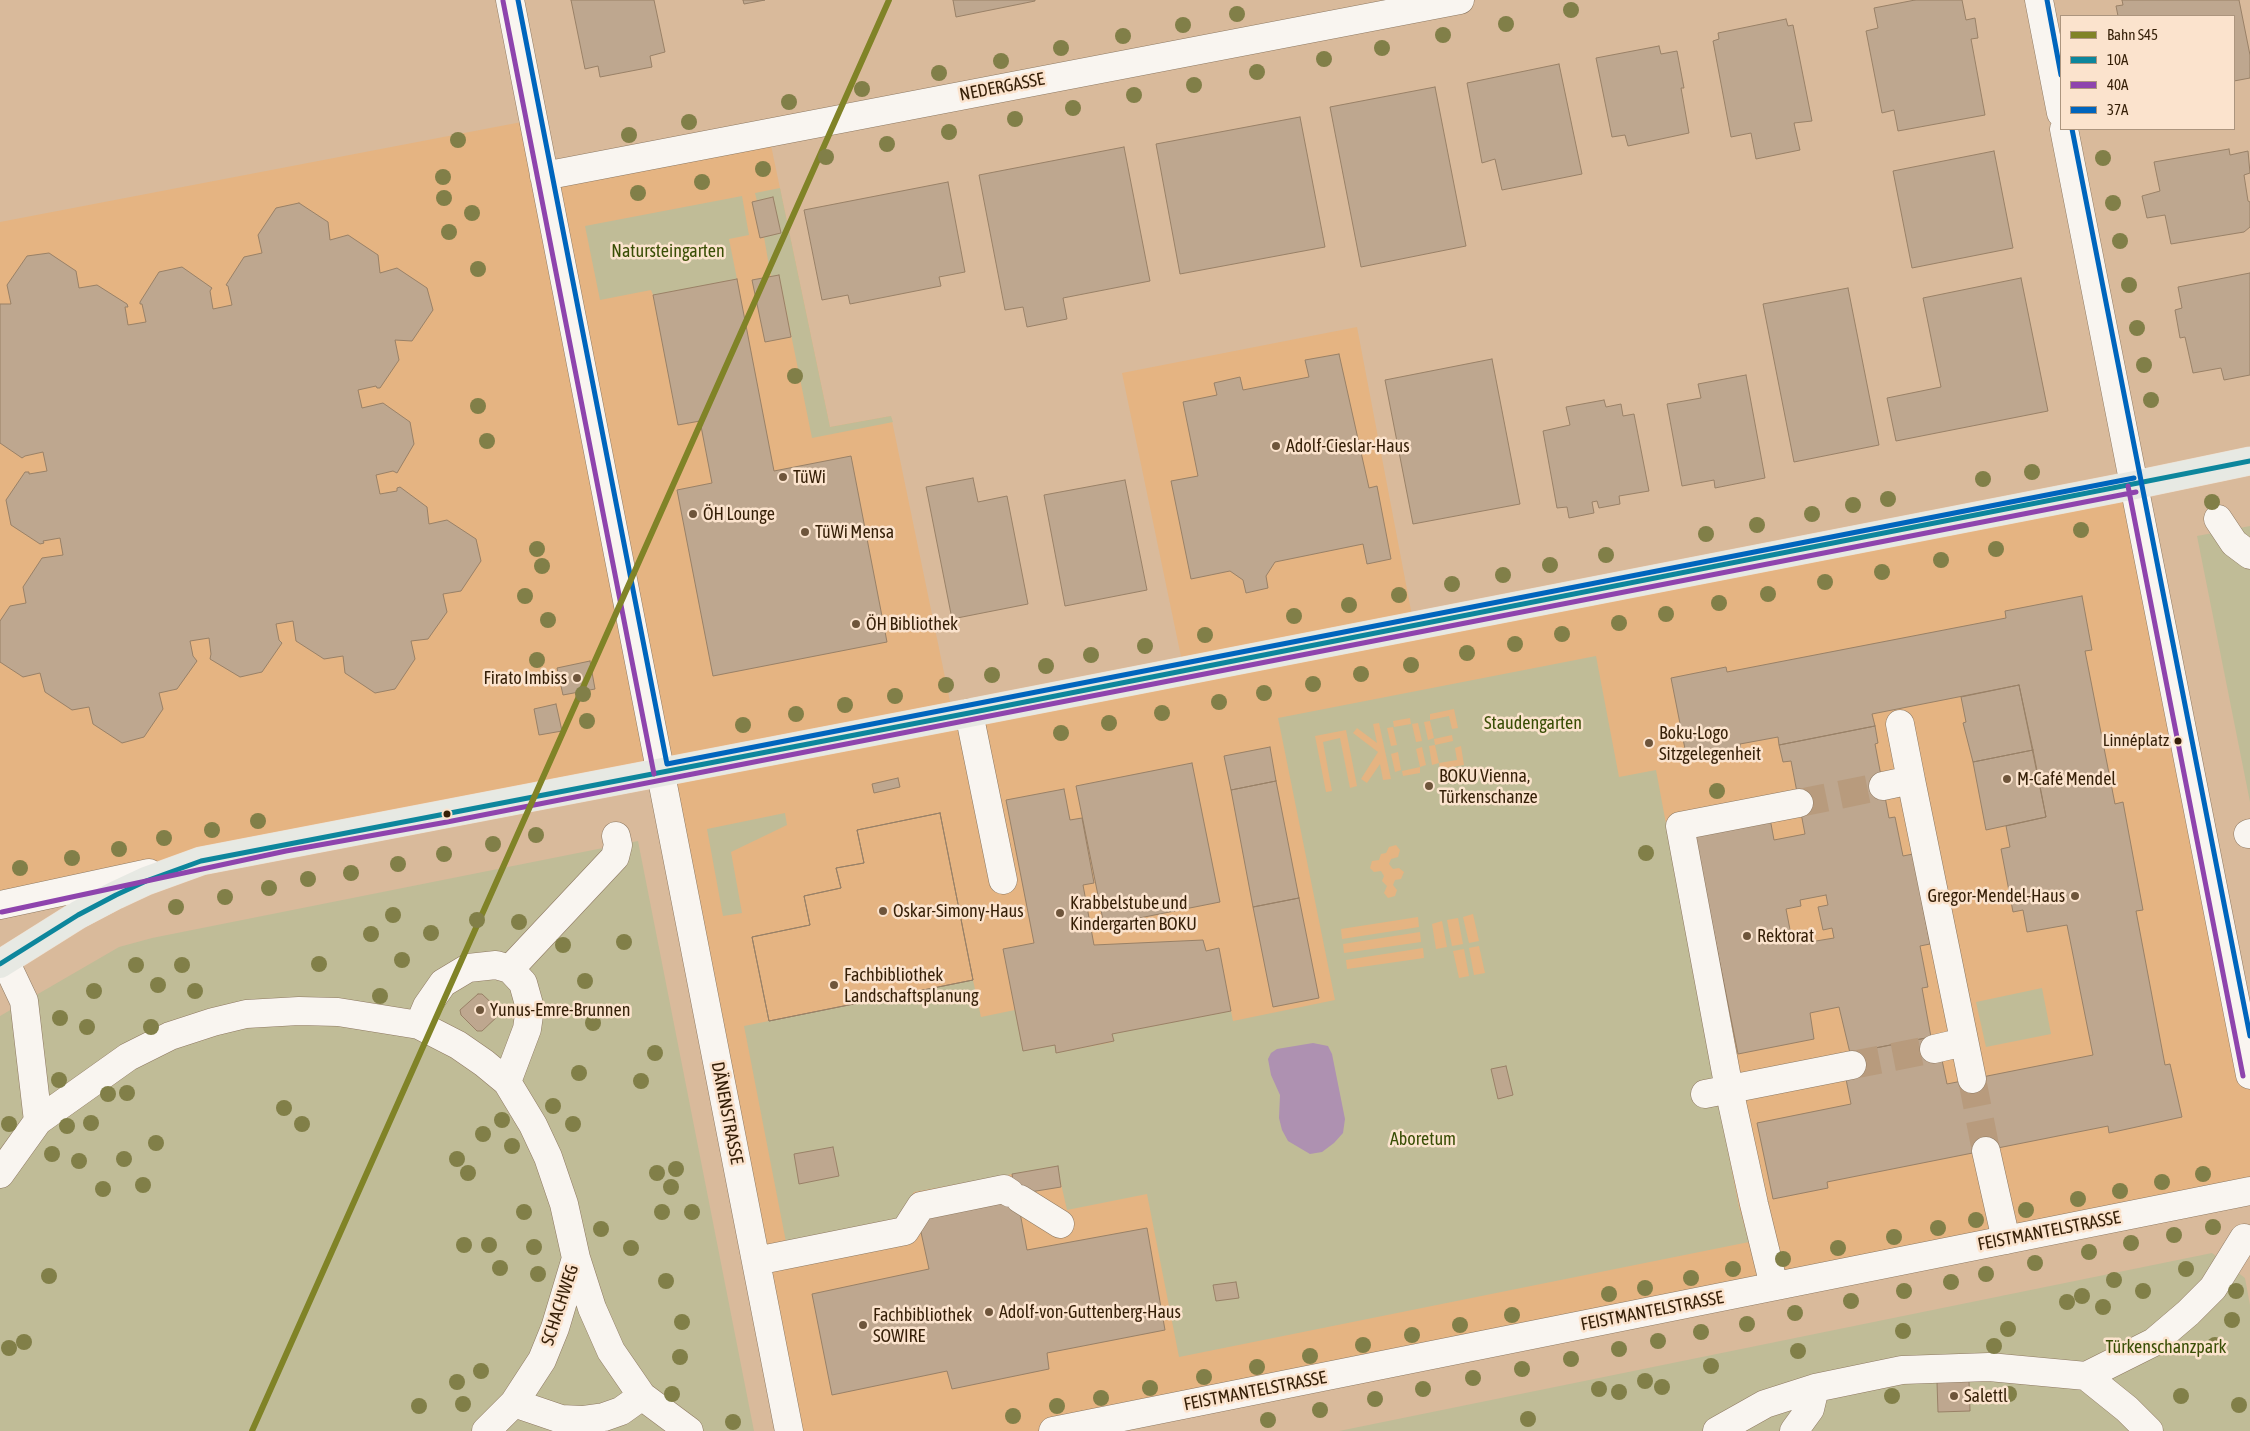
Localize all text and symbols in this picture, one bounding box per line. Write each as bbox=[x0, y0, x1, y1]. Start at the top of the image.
legend bbox=[2060, 15, 2235, 130]
text: Bahn S45 bbox=[2107, 26, 2158, 43]
text: 10A bbox=[2107, 51, 2128, 68]
street label: NEDERGASSE bbox=[958, 68, 1046, 106]
text: 40A bbox=[2107, 76, 2128, 93]
text: 37A bbox=[2107, 101, 2128, 118]
park label: Natursteingarten bbox=[611, 240, 725, 262]
place label: Adolf-Cieslar-Haus bbox=[1286, 435, 1410, 457]
marker: Adolf-Cieslar-Haus bbox=[1270, 440, 1282, 452]
place label: TüWi bbox=[793, 466, 826, 488]
marker: TüWi bbox=[777, 471, 789, 483]
place label: ÖH Lounge bbox=[703, 503, 775, 525]
marker: ÖH Lounge bbox=[687, 508, 699, 520]
place label: TüWi Mensa bbox=[815, 521, 894, 543]
marker: TüWi Mensa bbox=[799, 526, 811, 538]
place label: ÖH Bibliothek bbox=[866, 613, 958, 635]
marker: ÖH Bibliothek bbox=[850, 618, 862, 630]
place label: Firato Imbiss bbox=[483, 667, 567, 689]
marker: Firato Imbiss bbox=[571, 672, 583, 684]
park label: Staudengarten bbox=[1484, 712, 1582, 734]
place label: Boku-Logo Sitzgelegenheit bbox=[1659, 722, 1761, 764]
place label: Linnéplatz bbox=[2103, 731, 2169, 751]
marker: Linnéplatz bbox=[2173, 736, 2183, 746]
marker: Boku-Logo Sitzgelegenheit bbox=[1643, 737, 1655, 749]
place label: BOKU Vienna, Türkenschanze bbox=[1439, 765, 1538, 808]
place label: M-Café Mendel bbox=[2017, 768, 2116, 790]
marker: M-Café Mendel bbox=[2001, 773, 2013, 785]
marker: BOKU Vienna, Türkenschanze bbox=[1423, 780, 1435, 792]
unlabelled marker bbox=[442, 809, 452, 819]
place label: Gregor-Mendel-Haus bbox=[1928, 885, 2065, 907]
marker: Gregor-Mendel-Haus bbox=[2069, 890, 2081, 902]
place label: Krabbelstube und Kindergarten BOKU bbox=[1070, 892, 1197, 934]
place label: Oskar-Simony-Haus bbox=[893, 900, 1024, 922]
marker: Oskar-Simony-Haus bbox=[877, 905, 889, 917]
marker: Krabbelstube und Kindergarten BOKU bbox=[1054, 907, 1066, 919]
place label: Rektorat bbox=[1757, 925, 1814, 947]
marker: Rektorat bbox=[1741, 930, 1753, 942]
place label: Fachbibliothek Landschaftsplanung bbox=[844, 964, 979, 1006]
marker: Fachbibliothek Landschaftsplanung bbox=[828, 979, 840, 991]
place label: Yunus-Emre-Brunnen bbox=[490, 999, 630, 1021]
marker: Yunus-Emre-Brunnen bbox=[474, 1004, 486, 1016]
street label: DÄNENSTRASSE bbox=[706, 1060, 748, 1166]
park label: Aboretum bbox=[1390, 1128, 1456, 1150]
street label: FEISTMANTELSTRASSE bbox=[1976, 1207, 2122, 1255]
street label: SCHACHWEG bbox=[537, 1262, 583, 1348]
street label: FEISTMANTELSTRASSE bbox=[1579, 1287, 1725, 1335]
place label: Adolf-von-Guttenberg-Haus bbox=[999, 1301, 1181, 1323]
place label: Fachbibliothek SOWIRE bbox=[873, 1304, 972, 1346]
marker: Adolf-von-Guttenberg-Haus bbox=[983, 1306, 995, 1318]
marker: Fachbibliothek SOWIRE bbox=[857, 1319, 869, 1331]
park label: Türkenschanzpark bbox=[2106, 1336, 2226, 1358]
street label: FEISTMANTELSTRASSE bbox=[1182, 1367, 1328, 1415]
place label: Salettl bbox=[1964, 1385, 2008, 1407]
marker: Salettl bbox=[1948, 1390, 1960, 1402]

